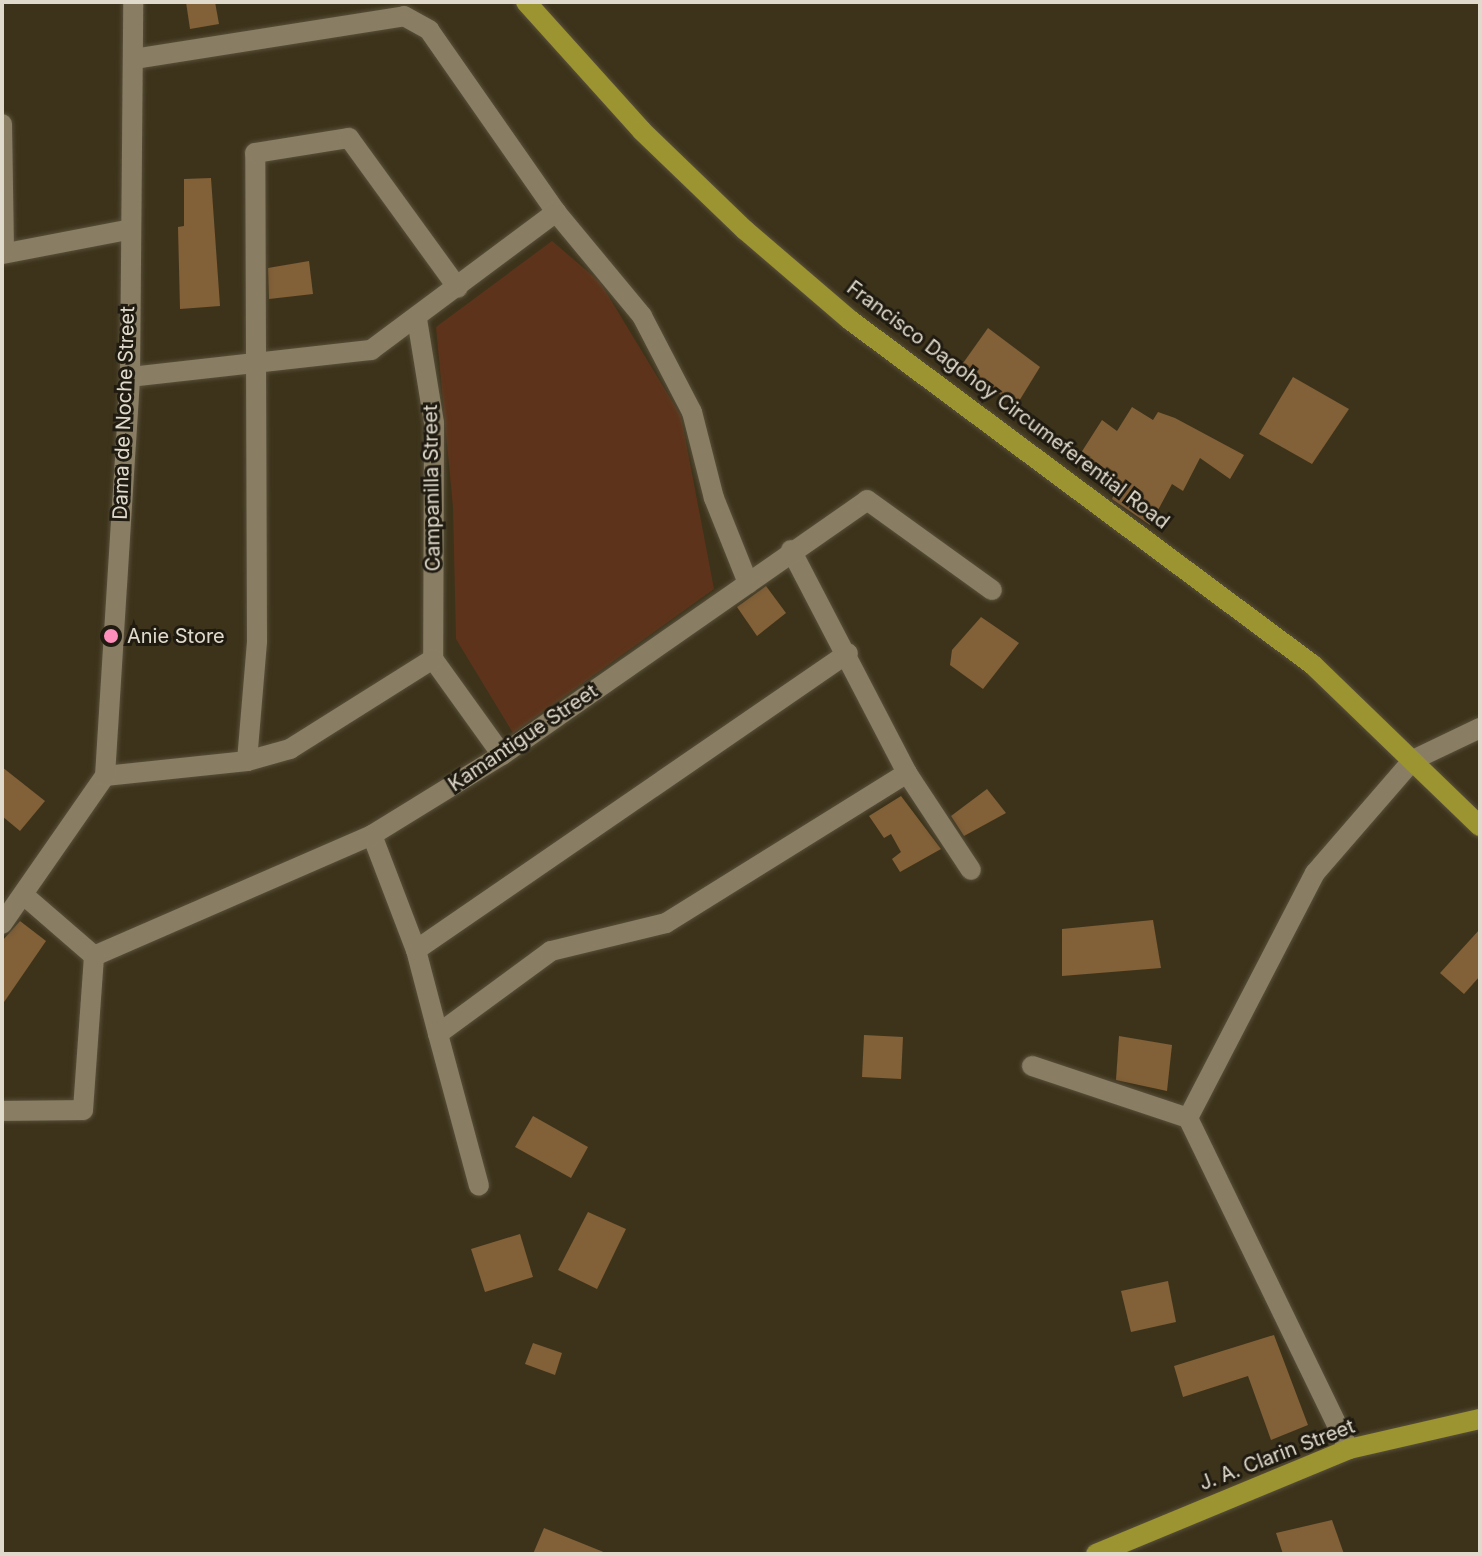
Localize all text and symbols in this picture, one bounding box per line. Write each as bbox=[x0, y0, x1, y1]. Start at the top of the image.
street label: Francisco Dagohoy Circumeferential Road bbox=[842, 276, 1174, 534]
street label: Dama de Noche Street bbox=[108, 306, 140, 520]
street label: Campanilla Street bbox=[419, 404, 445, 572]
place label: Anie Store bbox=[127, 624, 225, 648]
marker: Anie Store bbox=[102, 627, 120, 645]
street label: Kamantigue Street bbox=[444, 679, 602, 797]
street label: J. A. Clarin Street bbox=[1196, 1414, 1358, 1496]

